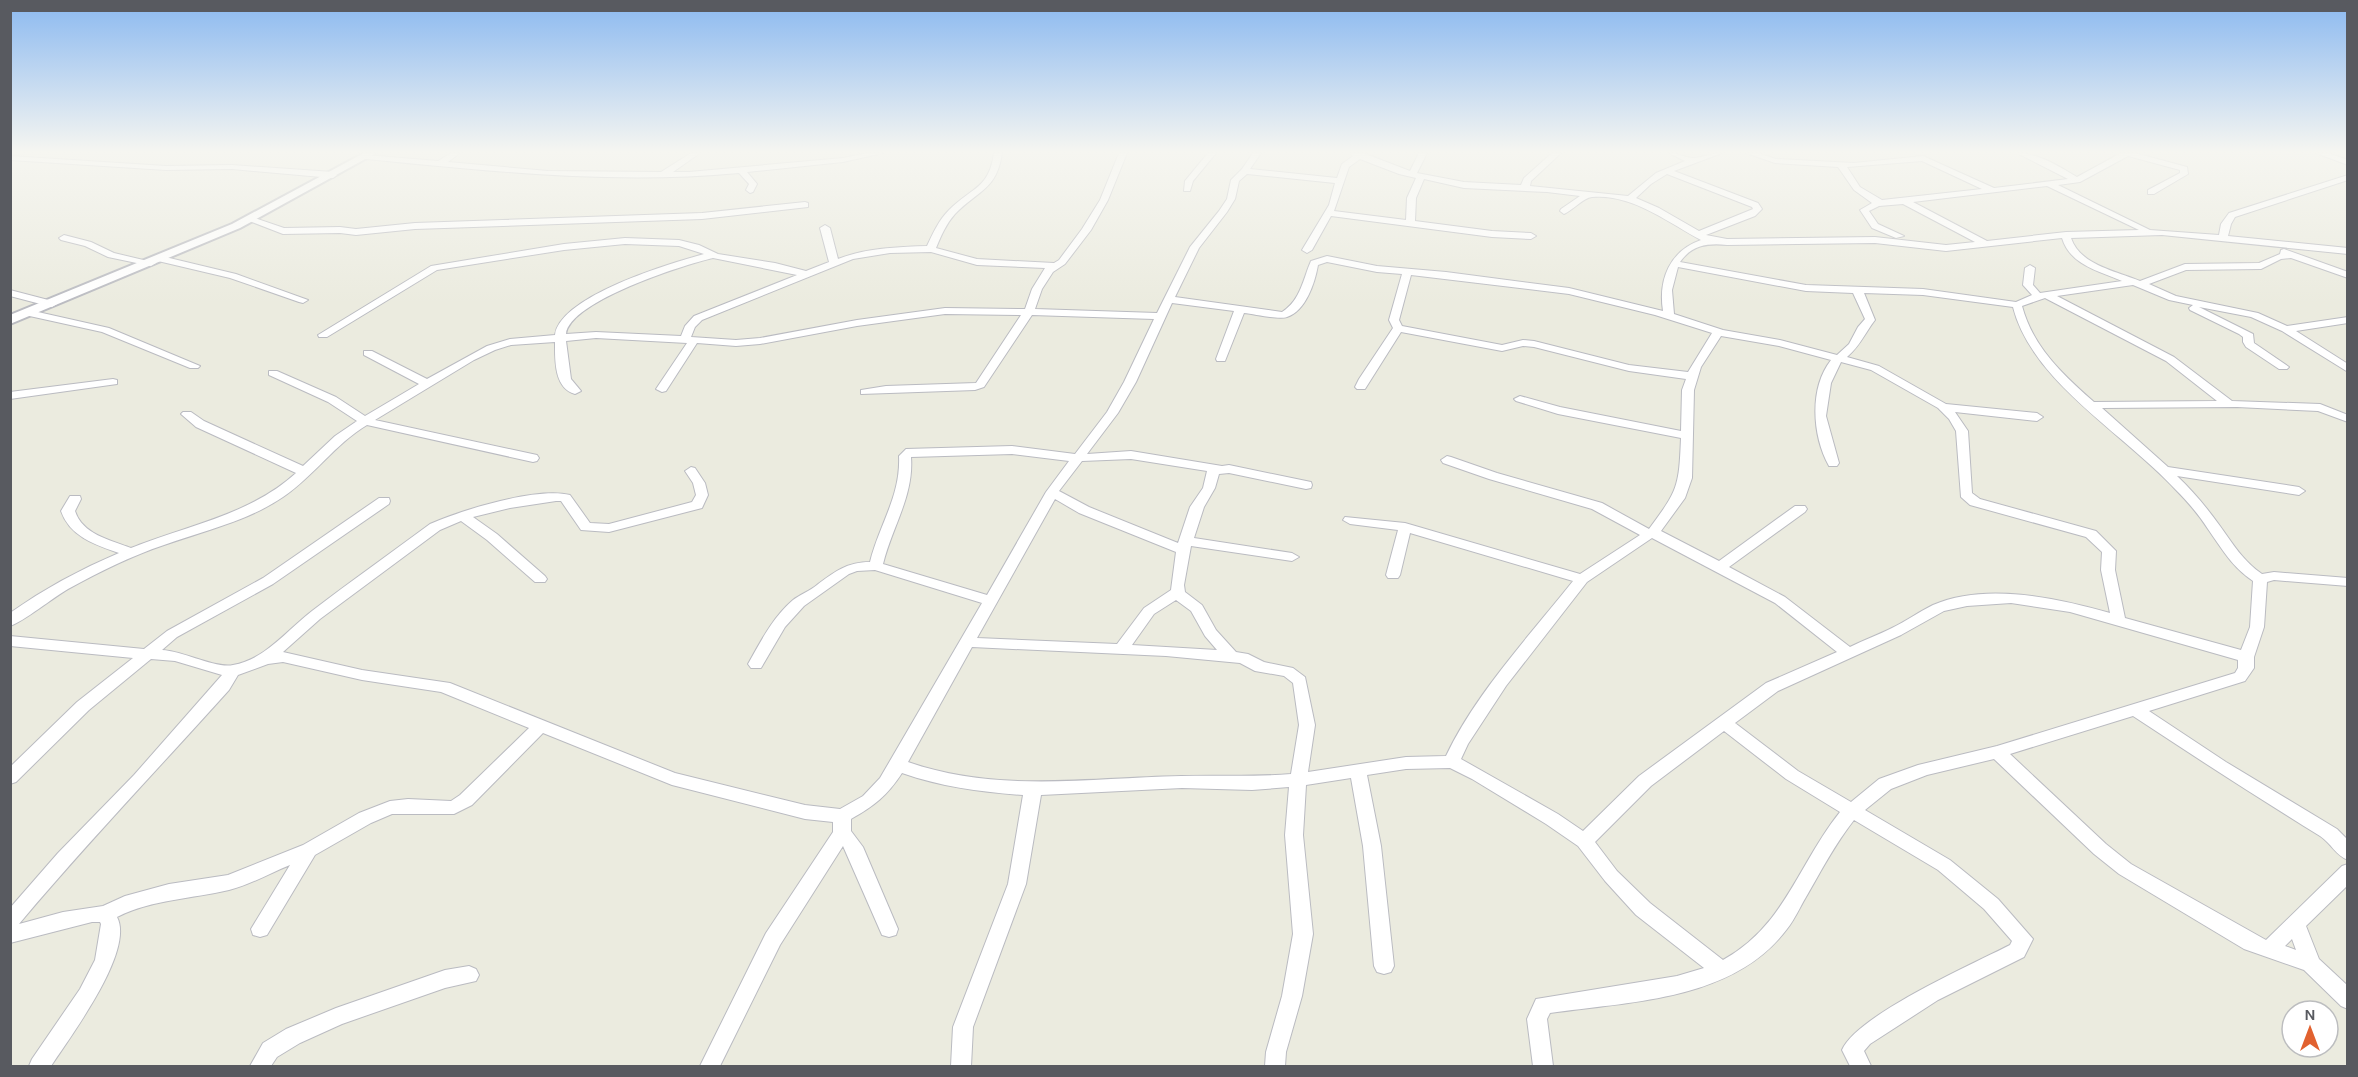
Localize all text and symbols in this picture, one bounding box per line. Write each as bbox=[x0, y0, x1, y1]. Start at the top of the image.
north arrow bbox=[2280, 999, 2340, 1059]
text: N bbox=[2304, 1005, 2316, 1024]

